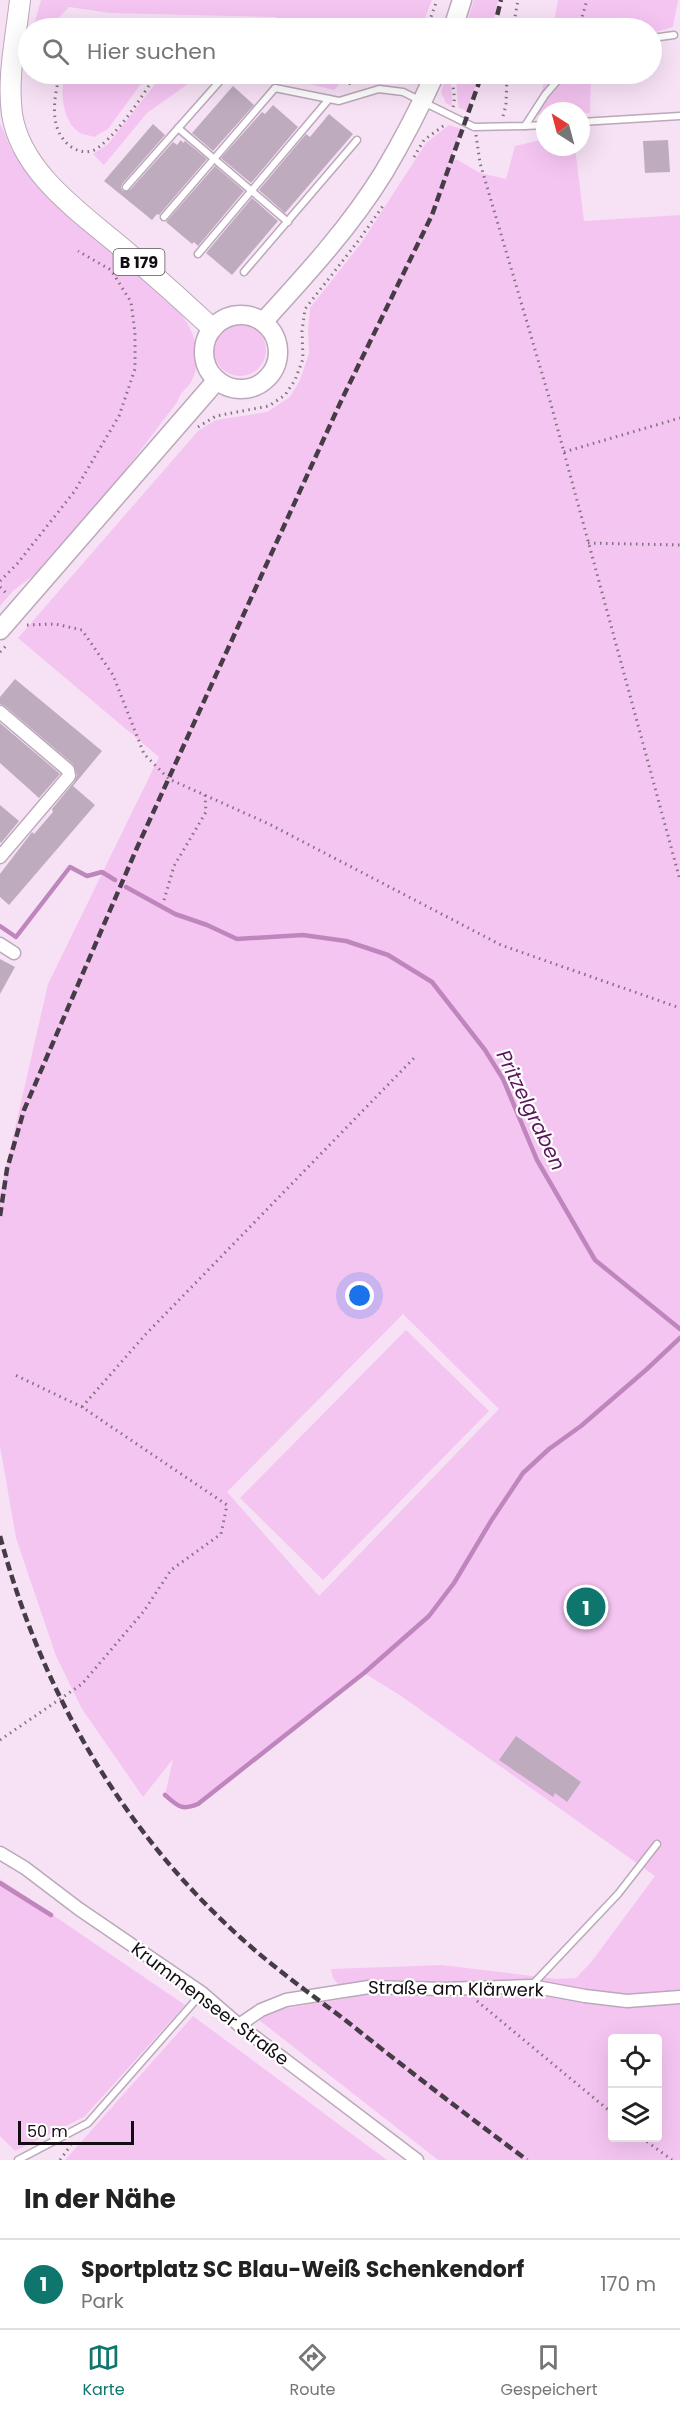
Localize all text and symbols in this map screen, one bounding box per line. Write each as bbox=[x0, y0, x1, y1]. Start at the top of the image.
search box bbox=[18, 18, 662, 84]
icon: search bbox=[39, 35, 72, 68]
text: Hier suchen bbox=[87, 36, 216, 67]
north arrow bbox=[536, 102, 590, 156]
road number: B 179 bbox=[114, 249, 164, 275]
water label: Pritzelgraben bbox=[490, 1045, 572, 1175]
your location bbox=[345, 1281, 374, 1310]
pin: 1 bbox=[566, 1584, 606, 1630]
street label: Krummenseer Straße bbox=[126, 1936, 294, 2071]
street label: Straße am Klärwerk bbox=[368, 1974, 545, 2003]
map controls bbox=[608, 2034, 662, 2142]
button: locate bbox=[608, 2034, 662, 2088]
button: layers bbox=[608, 2088, 662, 2142]
scale bar bbox=[18, 2118, 134, 2146]
text: 50 m bbox=[27, 2120, 68, 2143]
text: In der Nähe bbox=[24, 2181, 176, 2217]
text: Sportplatz SC Blau-Weiß Schenkendorf bbox=[81, 2254, 524, 2285]
text: 1 bbox=[40, 2270, 47, 2298]
text: 170 m bbox=[600, 2270, 656, 2298]
text: Park bbox=[81, 2287, 124, 2315]
tab: Karte bbox=[82, 2341, 125, 2402]
tab: Route bbox=[290, 2341, 336, 2402]
tab: Gespeichert bbox=[500, 2341, 598, 2402]

